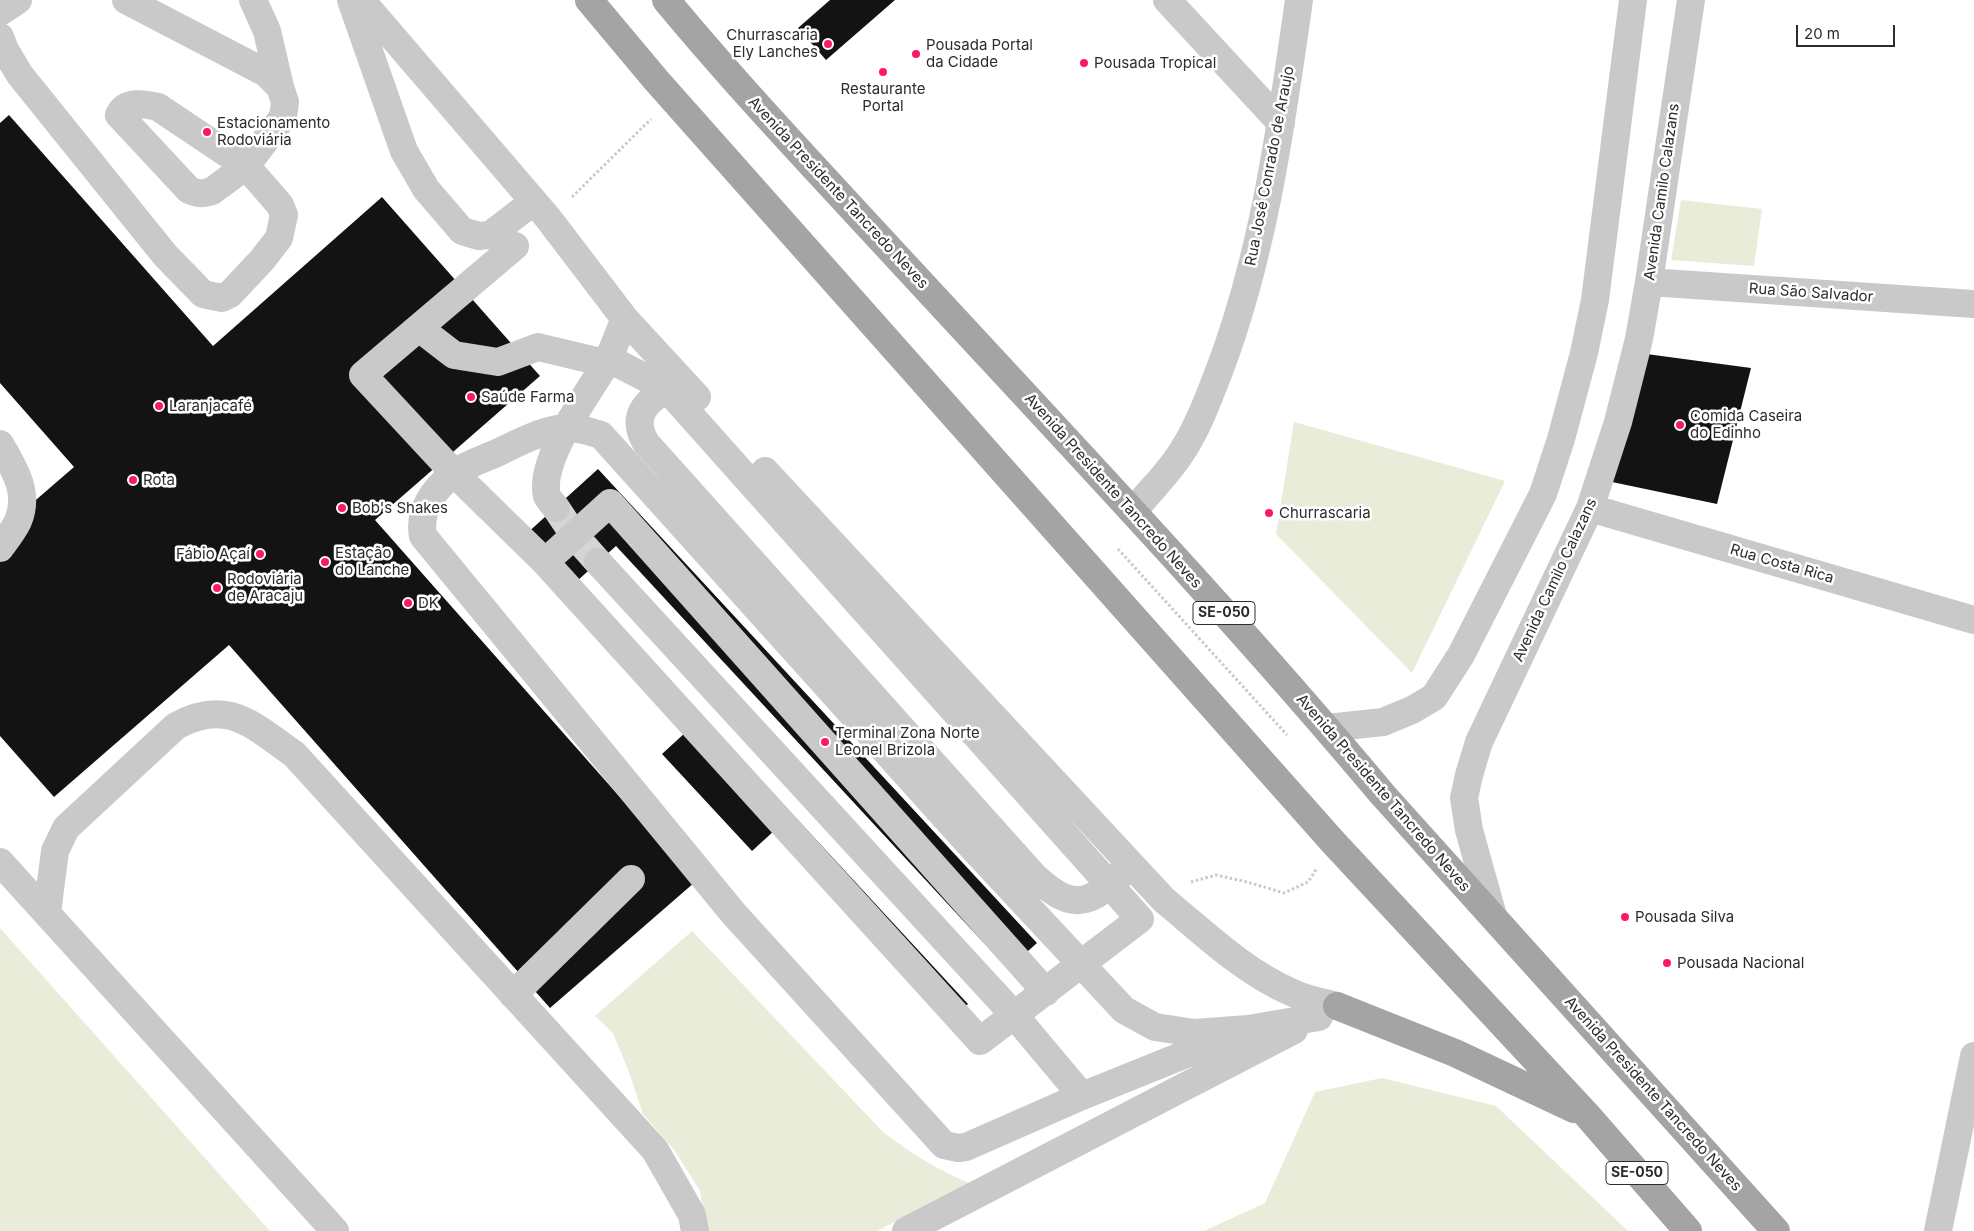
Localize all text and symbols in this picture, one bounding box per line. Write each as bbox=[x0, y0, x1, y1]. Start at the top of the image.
scale bar bbox=[1799, 15, 1898, 47]
text: 20 m bbox=[1804, 24, 1840, 43]
place label: Churrascaria Ely Lanches bbox=[726, 26, 818, 61]
place label: Pousada Portal da Cidade bbox=[926, 36, 1033, 71]
marker: Churrascaria Ely Lanches bbox=[822, 38, 834, 50]
marker: Pousada Portal da Cidade bbox=[910, 48, 922, 60]
place label: Pousada Tropical bbox=[1094, 54, 1216, 72]
marker: Pousada Tropical bbox=[1078, 57, 1090, 69]
street label: Rua José Conrado de Araujo bbox=[1242, 65, 1298, 267]
marker: Restaurante Portal bbox=[877, 66, 889, 78]
place label: Restaurante Portal bbox=[841, 80, 925, 115]
street label: Avenida Presidente Tancredo Neves bbox=[744, 93, 932, 293]
street label: Avenida Camilo Calazans bbox=[1641, 102, 1683, 282]
place label: Estacionamento Rodoviária bbox=[217, 114, 330, 149]
marker: Estacionamento Rodoviária bbox=[201, 126, 213, 138]
street label: Rua São Salvador bbox=[1748, 280, 1874, 306]
place label: Saúde Farma bbox=[481, 388, 574, 406]
street label: Avenida Presidente Tancredo Neves bbox=[1021, 390, 1205, 592]
marker: Saúde Farma bbox=[465, 391, 477, 403]
place label: Laranjacafé bbox=[169, 397, 252, 415]
marker: Laranjacafé bbox=[153, 400, 165, 412]
place label: Comida Caseira do Edinho bbox=[1690, 407, 1802, 442]
marker: Comida Caseira do Edinho bbox=[1674, 419, 1686, 431]
place label: Rota bbox=[143, 471, 175, 489]
marker: Rota bbox=[127, 474, 139, 486]
street label: Avenida Camilo Calazans bbox=[1509, 495, 1601, 665]
place label: Bob's Shakes bbox=[352, 499, 448, 517]
marker: Bob's Shakes bbox=[336, 502, 348, 514]
place label: Churrascaria bbox=[1279, 504, 1371, 522]
marker: Churrascaria bbox=[1263, 507, 1275, 519]
street label: Rua Costa Rica bbox=[1728, 541, 1836, 587]
place label: Estação do Lanche bbox=[335, 544, 409, 579]
place label: Fábio Açaí bbox=[176, 545, 250, 563]
marker: Fábio Açaí bbox=[254, 548, 266, 560]
marker: Estação do Lanche bbox=[319, 556, 331, 568]
place label: Rodoviária de Aracaju bbox=[227, 570, 303, 605]
marker: Rodoviária de Aracaju bbox=[211, 582, 223, 594]
place label: DK bbox=[418, 594, 439, 612]
marker: DK bbox=[402, 597, 414, 609]
road number: SE-050 bbox=[1193, 602, 1255, 624]
street label: Avenida Presidente Tancredo Neves bbox=[1292, 691, 1474, 895]
place label: Terminal Zona Norte Leonel Brizola bbox=[835, 724, 980, 759]
marker: Terminal Zona Norte Leonel Brizola bbox=[819, 736, 831, 748]
place label: Pousada Silva bbox=[1635, 908, 1734, 926]
marker: Pousada Silva bbox=[1619, 911, 1631, 923]
place label: Pousada Nacional bbox=[1677, 954, 1804, 972]
marker: Pousada Nacional bbox=[1661, 957, 1673, 969]
street label: Avenida Presidente Tancredo Neves bbox=[1561, 993, 1745, 1195]
road number: SE-050 bbox=[1606, 1162, 1668, 1184]

